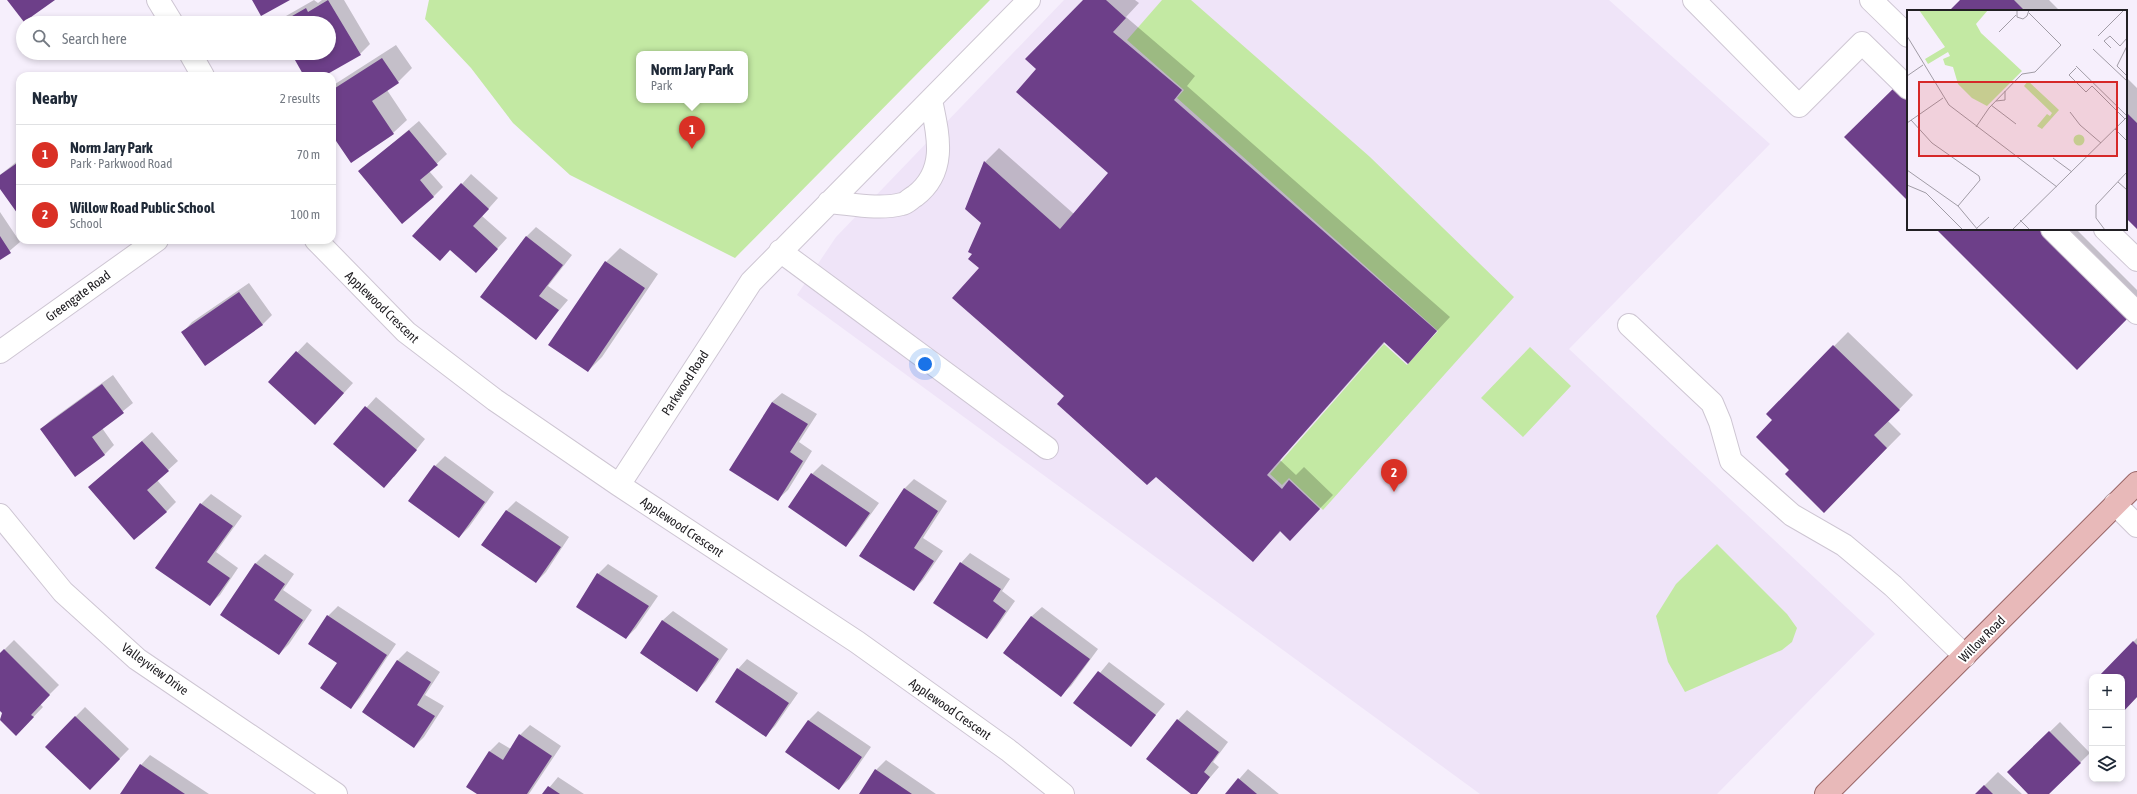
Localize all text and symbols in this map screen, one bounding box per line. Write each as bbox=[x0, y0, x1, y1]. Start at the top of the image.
inset map bbox=[1907, 10, 2127, 230]
search box bbox=[16, 16, 336, 60]
icon: search bbox=[30, 27, 52, 49]
text: Search here bbox=[62, 30, 127, 47]
popup bbox=[636, 51, 748, 103]
text: Norm Jary Park bbox=[651, 61, 733, 78]
text: Park bbox=[651, 78, 672, 93]
text: Nearby bbox=[32, 88, 78, 108]
text: 2 results bbox=[280, 91, 320, 106]
pin: 1 bbox=[679, 116, 705, 149]
text: Norm Jary Park bbox=[70, 139, 153, 156]
text: 1 bbox=[42, 147, 48, 162]
text: 70 m bbox=[297, 147, 320, 162]
text: Park · Parkwood Road bbox=[70, 156, 172, 171]
text: Willow Road Public School bbox=[70, 199, 215, 216]
text: 2 bbox=[42, 207, 48, 222]
text: 100 m bbox=[291, 207, 320, 222]
text: School bbox=[70, 216, 102, 231]
street label: Greengate Road bbox=[43, 268, 113, 324]
street label: Applewood Crescent bbox=[342, 268, 422, 346]
street label: Parkwood Road bbox=[658, 348, 712, 418]
your location bbox=[915, 354, 935, 374]
pin: 2 bbox=[1381, 459, 1407, 492]
street label: Applewood Crescent bbox=[638, 494, 726, 560]
street label: Willow Road bbox=[1956, 613, 2008, 665]
street label: Valleyview Drive bbox=[119, 640, 191, 698]
map controls bbox=[2089, 674, 2125, 782]
button: + bbox=[2089, 674, 2125, 710]
street label: Applewood Crescent bbox=[906, 675, 994, 743]
button: − bbox=[2089, 710, 2125, 746]
button: layers bbox=[2089, 746, 2125, 782]

